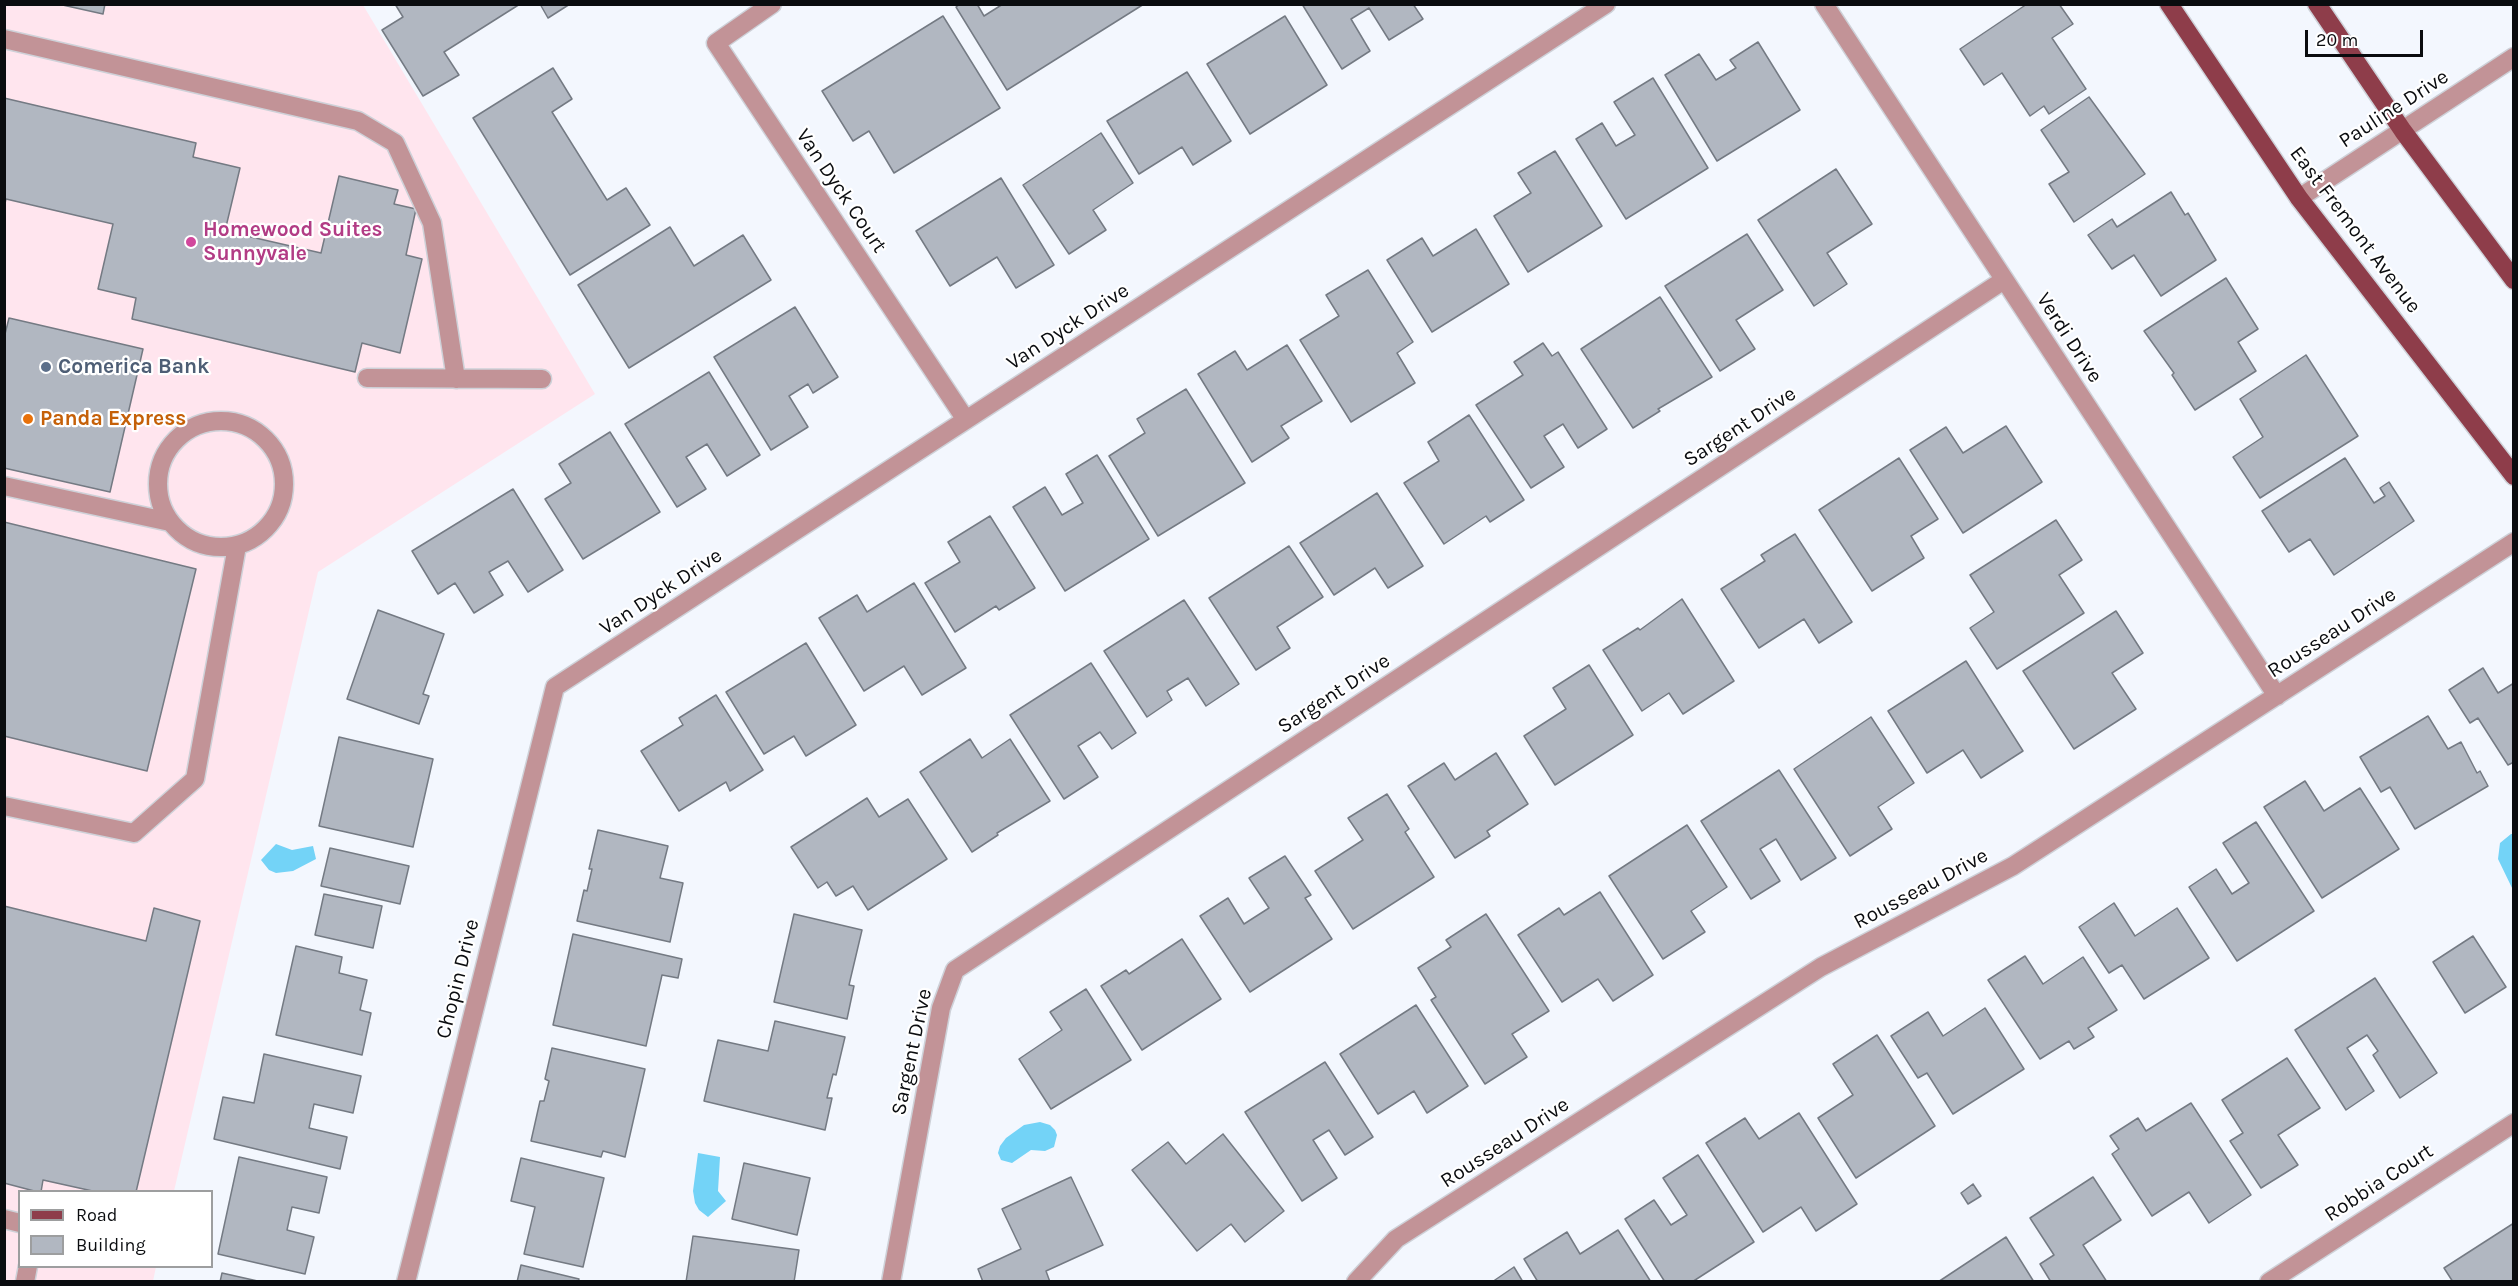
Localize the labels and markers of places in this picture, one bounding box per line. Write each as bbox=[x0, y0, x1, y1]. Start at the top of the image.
place label: Homewood Suites Sunnyvale bbox=[203, 217, 383, 267]
marker: Homewood Suites Sunnyvale bbox=[184, 235, 198, 249]
place label: Comerica Bank bbox=[58, 354, 209, 380]
marker: Comerica Bank bbox=[39, 360, 53, 374]
place label: Panda Express bbox=[40, 406, 186, 432]
marker: Panda Express bbox=[21, 412, 35, 426]

